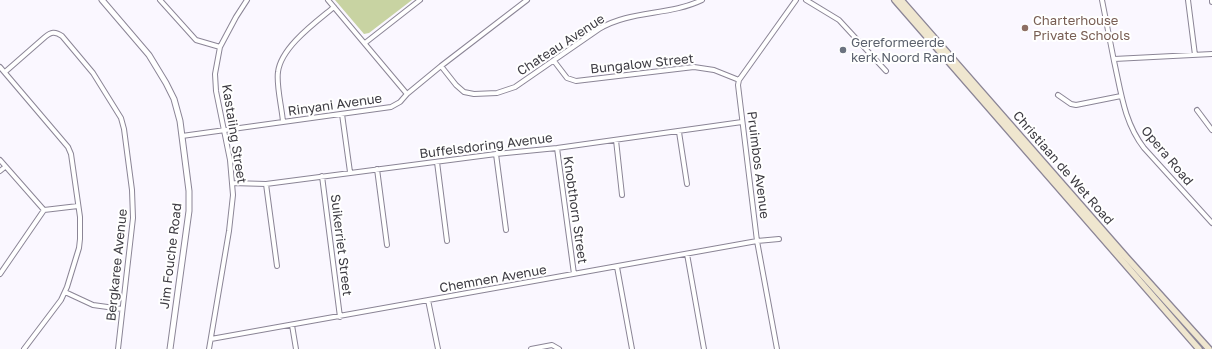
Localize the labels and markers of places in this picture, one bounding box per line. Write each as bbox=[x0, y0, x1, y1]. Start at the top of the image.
place label: Charterhouse Private Schools bbox=[1033, 13, 1130, 44]
marker: Charterhouse Private Schools bbox=[1020, 23, 1030, 33]
place label: Gereformeerde kerk Noord Rand bbox=[851, 35, 955, 66]
marker: Gereformeerde kerk Noord Rand bbox=[838, 45, 848, 55]

